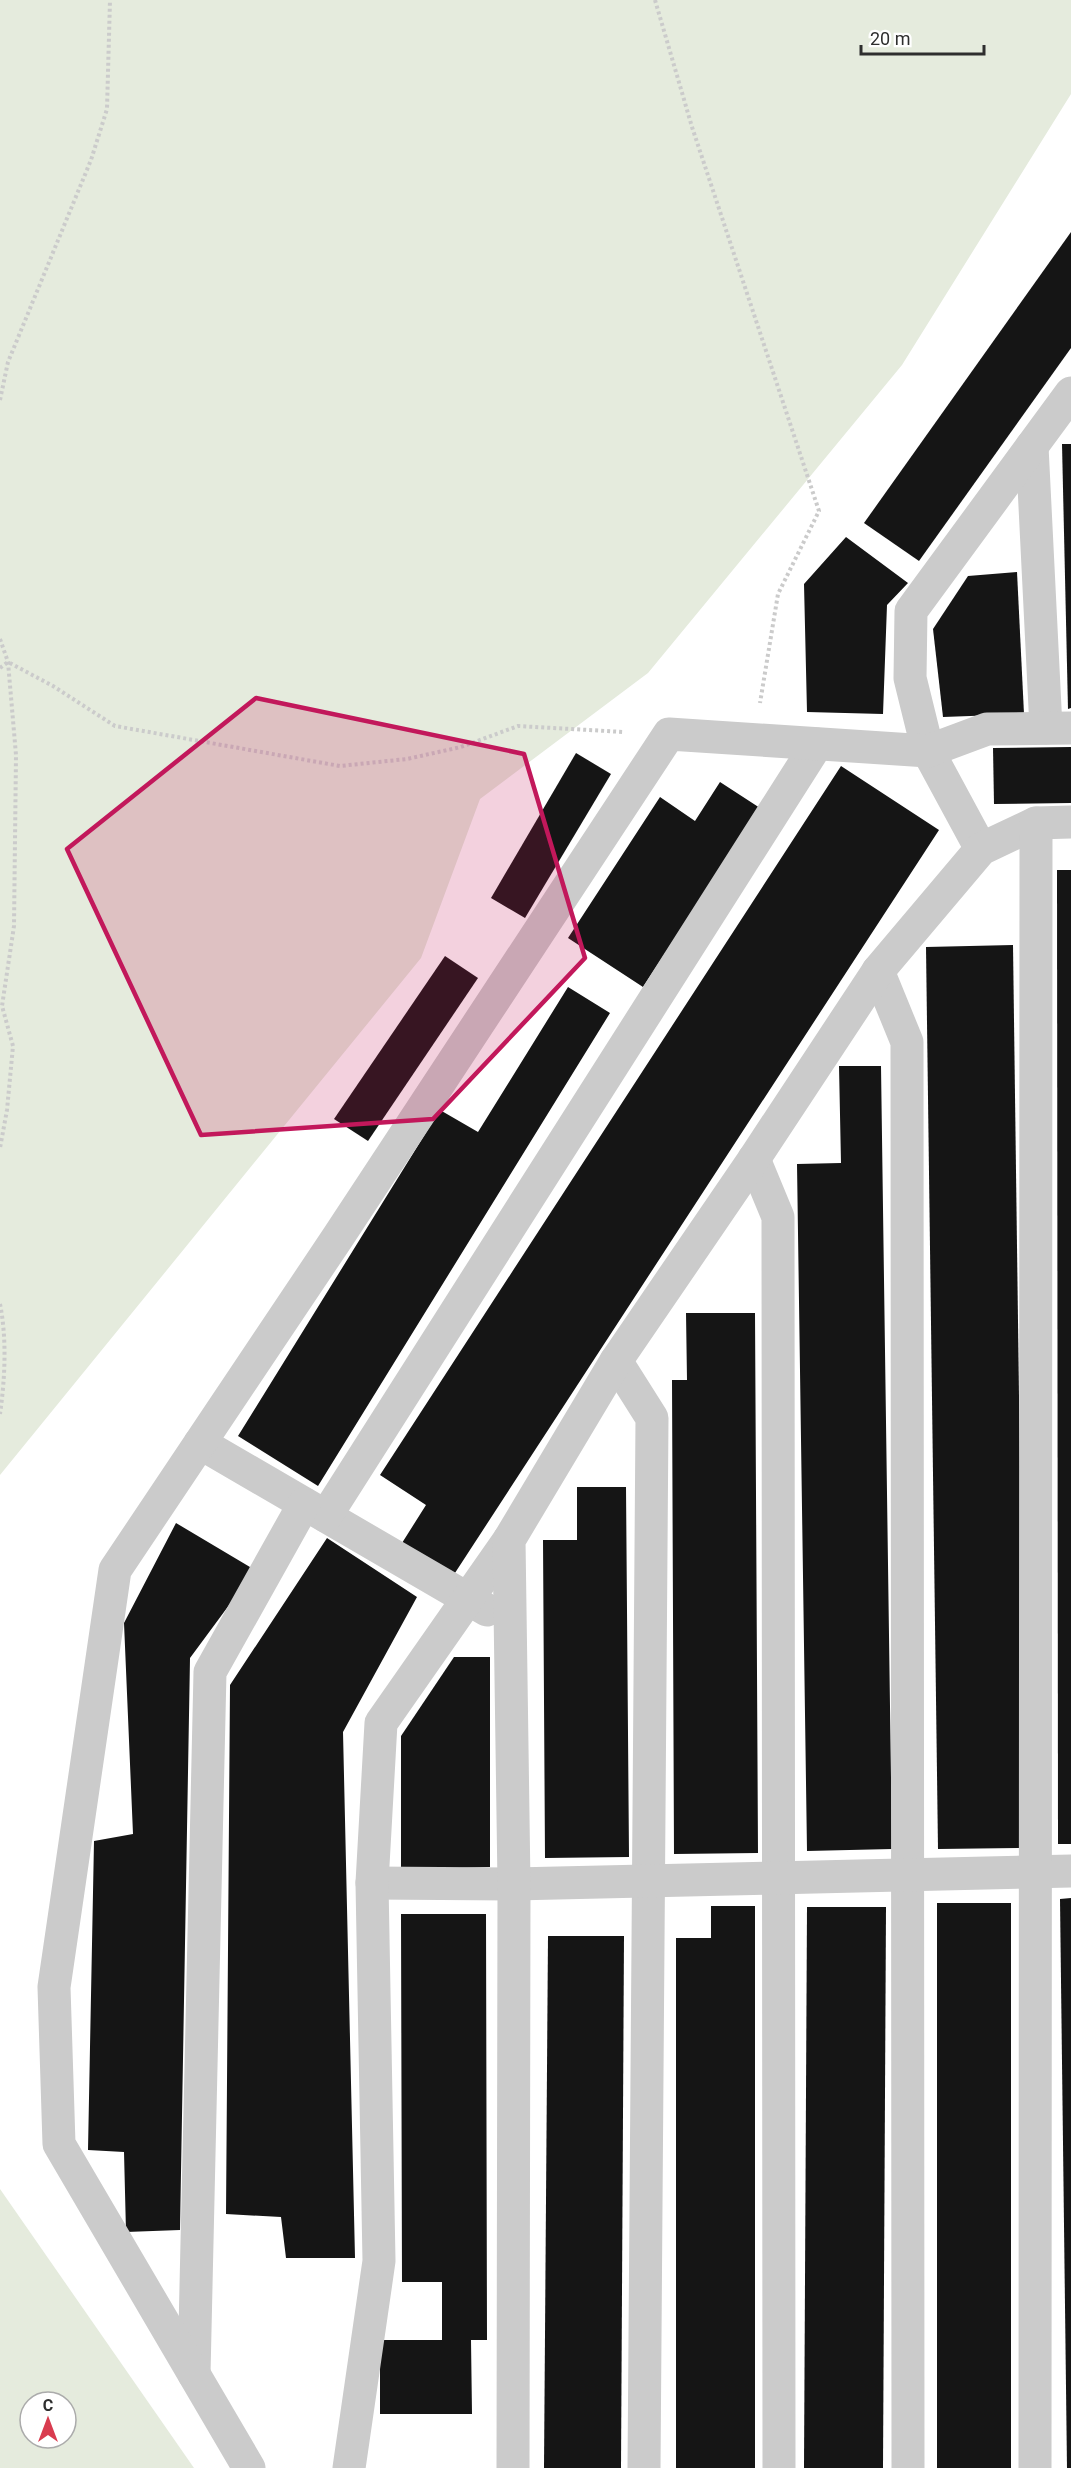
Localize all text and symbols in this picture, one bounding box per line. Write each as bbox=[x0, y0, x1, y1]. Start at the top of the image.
scale bar bbox=[861, 18, 984, 56]
text: 20 m bbox=[870, 28, 910, 49]
north arrow bbox=[18, 2390, 78, 2450]
text: С bbox=[43, 2396, 53, 2415]

